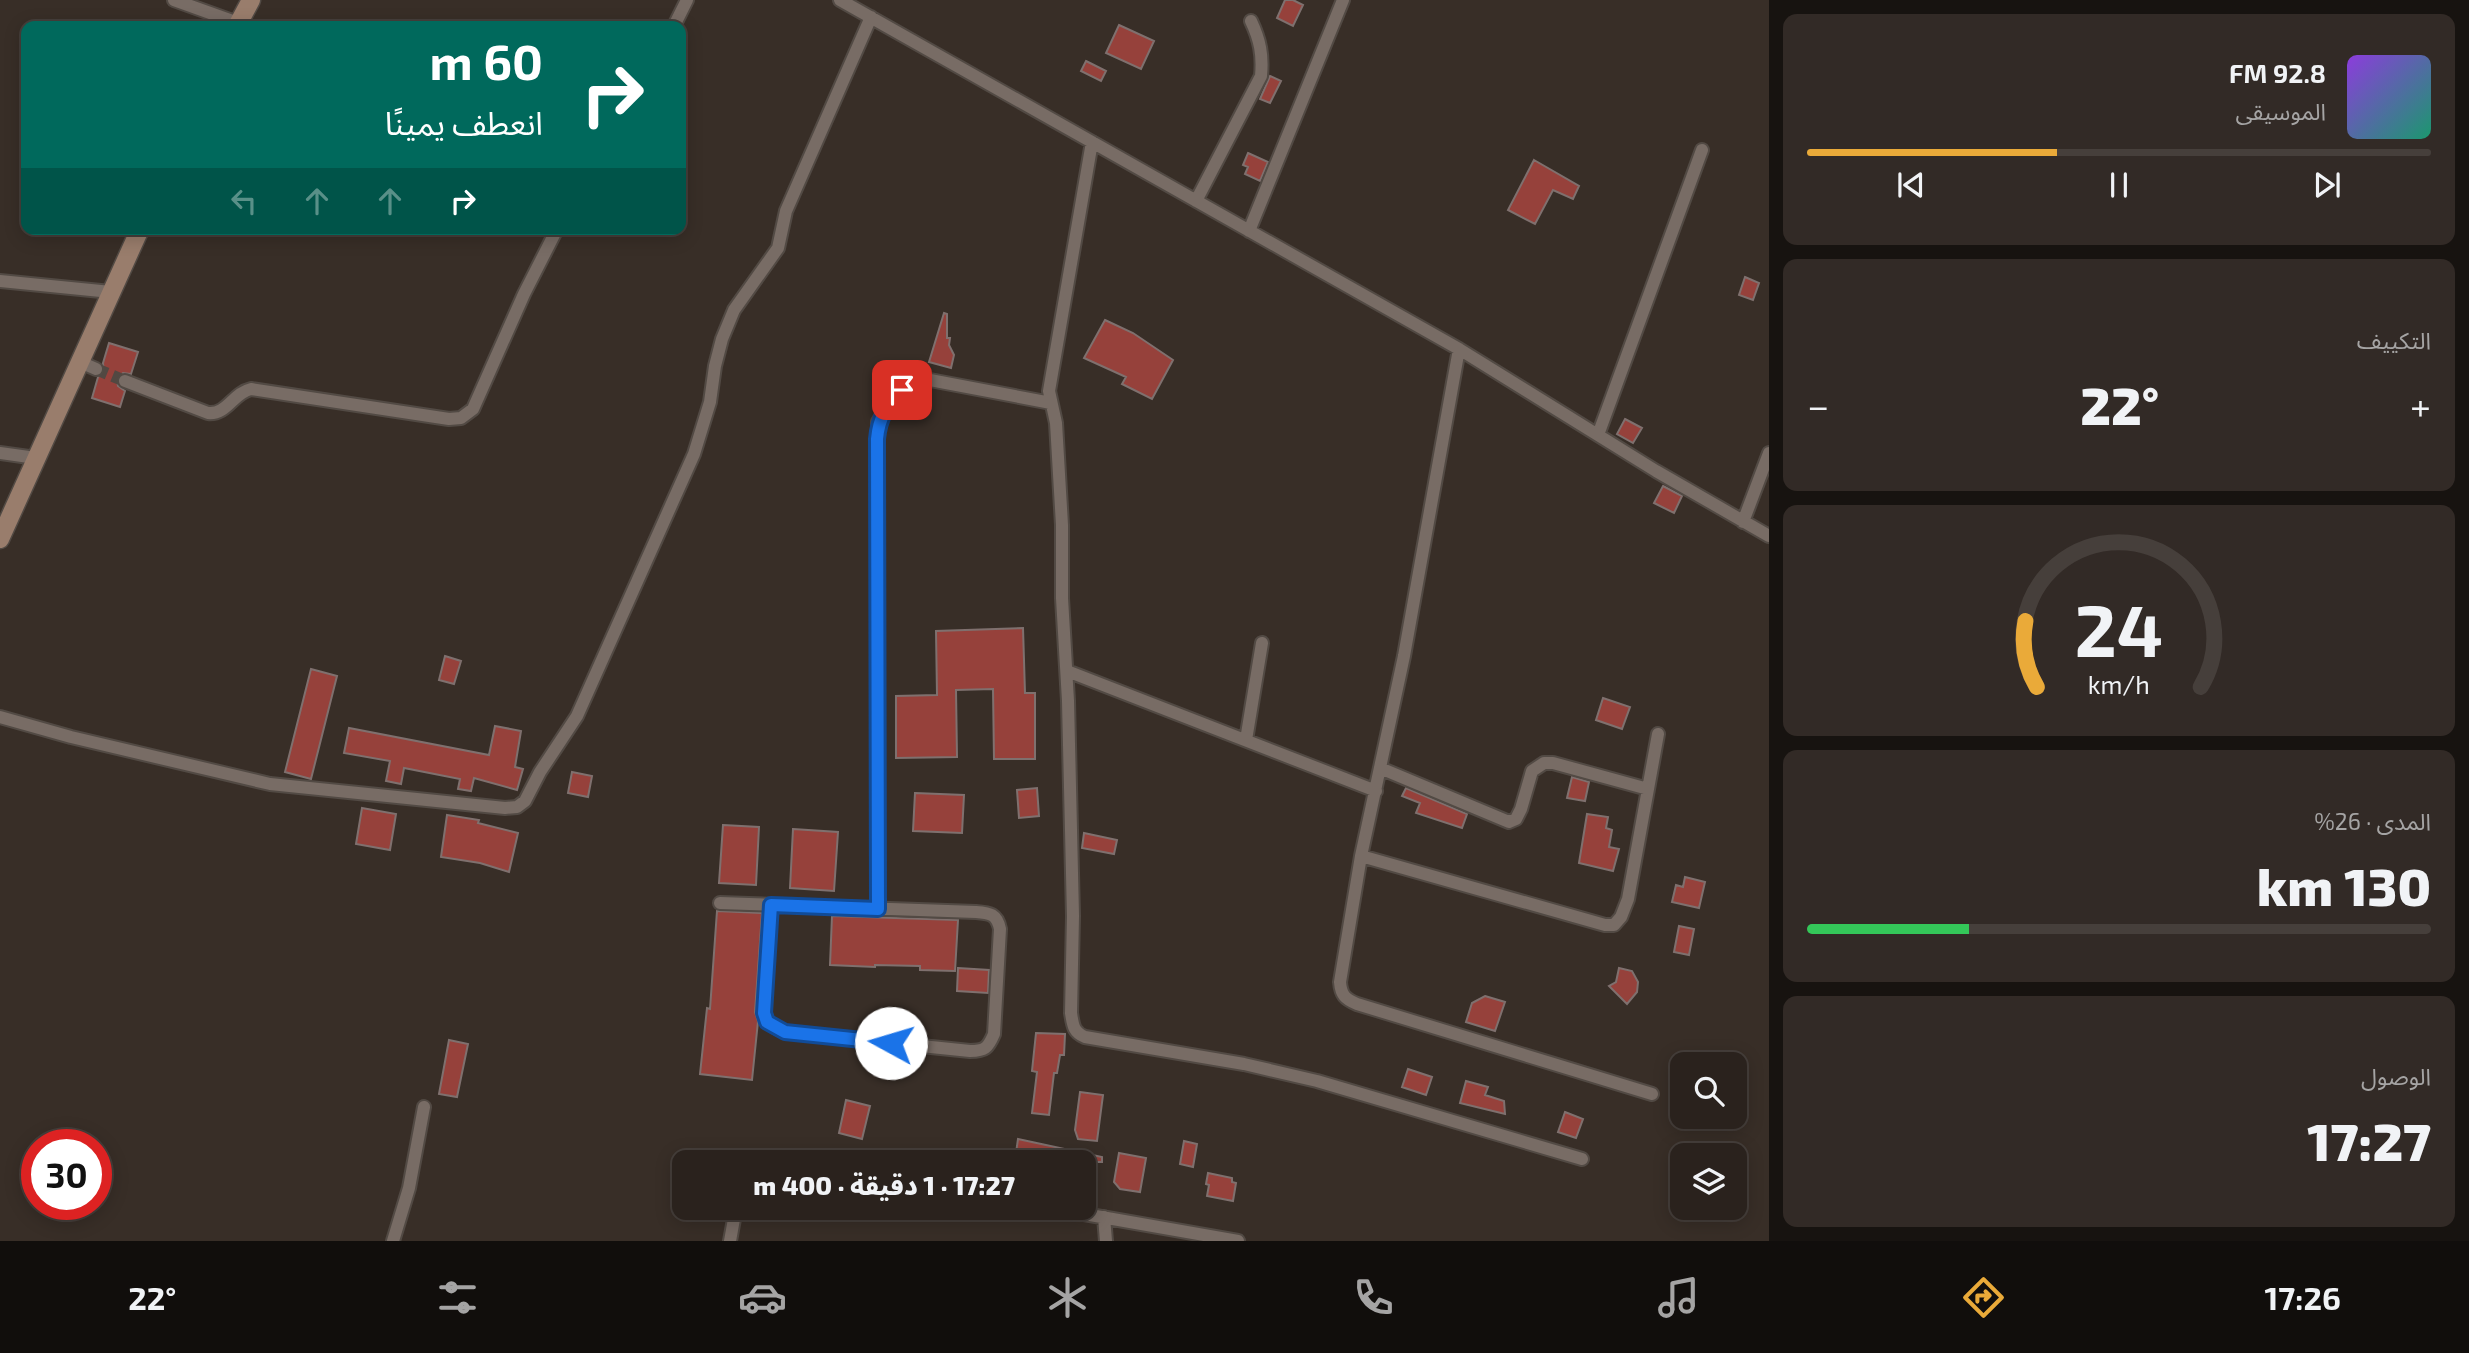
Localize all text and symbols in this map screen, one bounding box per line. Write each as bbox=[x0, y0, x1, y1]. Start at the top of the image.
text: 60 m bbox=[429, 31, 543, 90]
icon: right bbox=[567, 49, 658, 140]
text: 92.8 FM bbox=[2229, 57, 2326, 88]
text: الموسيقى bbox=[2235, 97, 2326, 125]
text: انعطف يمينًا bbox=[385, 103, 543, 141]
icon: previous bbox=[1892, 166, 1930, 204]
icon: pause bbox=[2100, 166, 2138, 204]
icon: next bbox=[2308, 166, 2346, 204]
icon: left bbox=[225, 182, 263, 220]
icon: ahead bbox=[298, 182, 336, 220]
icon: ahead bbox=[371, 182, 409, 220]
icon: right bbox=[444, 182, 482, 220]
text: التكييف bbox=[2357, 326, 2431, 354]
pin bbox=[872, 360, 932, 420]
icon: arrive bbox=[883, 371, 921, 409]
text: 22° bbox=[2080, 373, 2159, 435]
text: − bbox=[1807, 382, 1829, 428]
text: + bbox=[2410, 382, 2431, 428]
text: 24 bbox=[2075, 584, 2163, 672]
text: km/h bbox=[2088, 668, 2150, 698]
text: المدى · 26% bbox=[2314, 807, 2431, 835]
text: 130 km bbox=[2257, 854, 2431, 916]
position arrow bbox=[854, 1006, 928, 1080]
map controls bbox=[1670, 1052, 1747, 1220]
button: search bbox=[1670, 1052, 1747, 1129]
text: الوصول bbox=[2361, 1062, 2431, 1090]
text: 17:27 bbox=[2307, 1109, 2431, 1171]
speed limit sign: 30 bbox=[21, 1129, 112, 1220]
button: layers bbox=[1670, 1143, 1747, 1220]
text: 17:27 · 1 دقيقة · 400 m bbox=[753, 1169, 1015, 1200]
icon: filters bbox=[433, 1273, 482, 1322]
icon: car bbox=[738, 1273, 787, 1322]
icon: climate bbox=[1043, 1273, 1092, 1322]
icon: phone bbox=[1349, 1273, 1398, 1322]
icon: music bbox=[1654, 1273, 1703, 1322]
icon: directions bbox=[1959, 1273, 2008, 1322]
text: 22° bbox=[128, 1278, 176, 1316]
text: 17:26 bbox=[2264, 1278, 2341, 1316]

